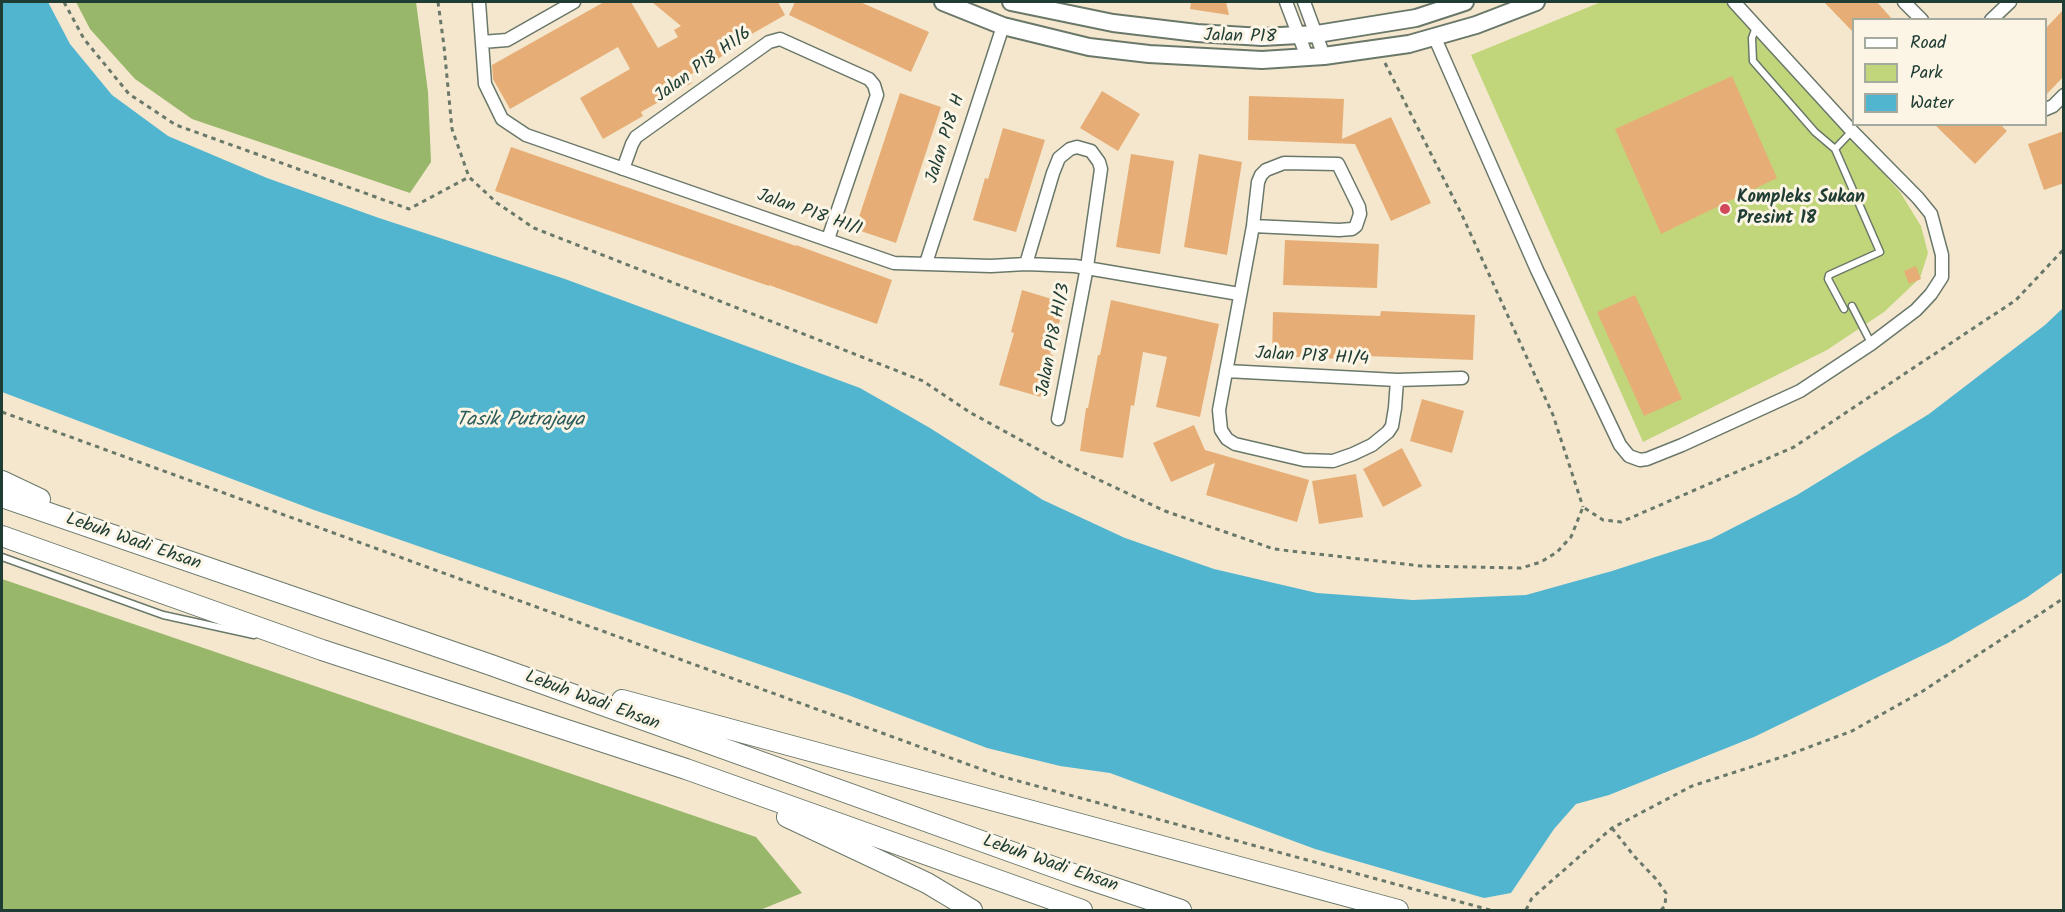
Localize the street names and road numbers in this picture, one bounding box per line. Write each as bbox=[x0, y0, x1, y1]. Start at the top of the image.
street label: Jalan P18 H1/6 bbox=[651, 24, 757, 108]
street label: Jalan P18 bbox=[1203, 27, 1277, 49]
street label: Jalan P18 H bbox=[923, 92, 971, 186]
street label: Jalan P18 H1/1 bbox=[754, 186, 864, 242]
street label: Jalan P18 H1/3 bbox=[1033, 282, 1077, 398]
street label: Jalan P18 H1/4 bbox=[1255, 344, 1369, 372]
street label: Lebuh Wadi Ehsan bbox=[62, 510, 204, 576]
street label: Lebuh Wadi Ehsan bbox=[522, 668, 662, 736]
street label: Lebuh Wadi Ehsan bbox=[979, 832, 1121, 898]

